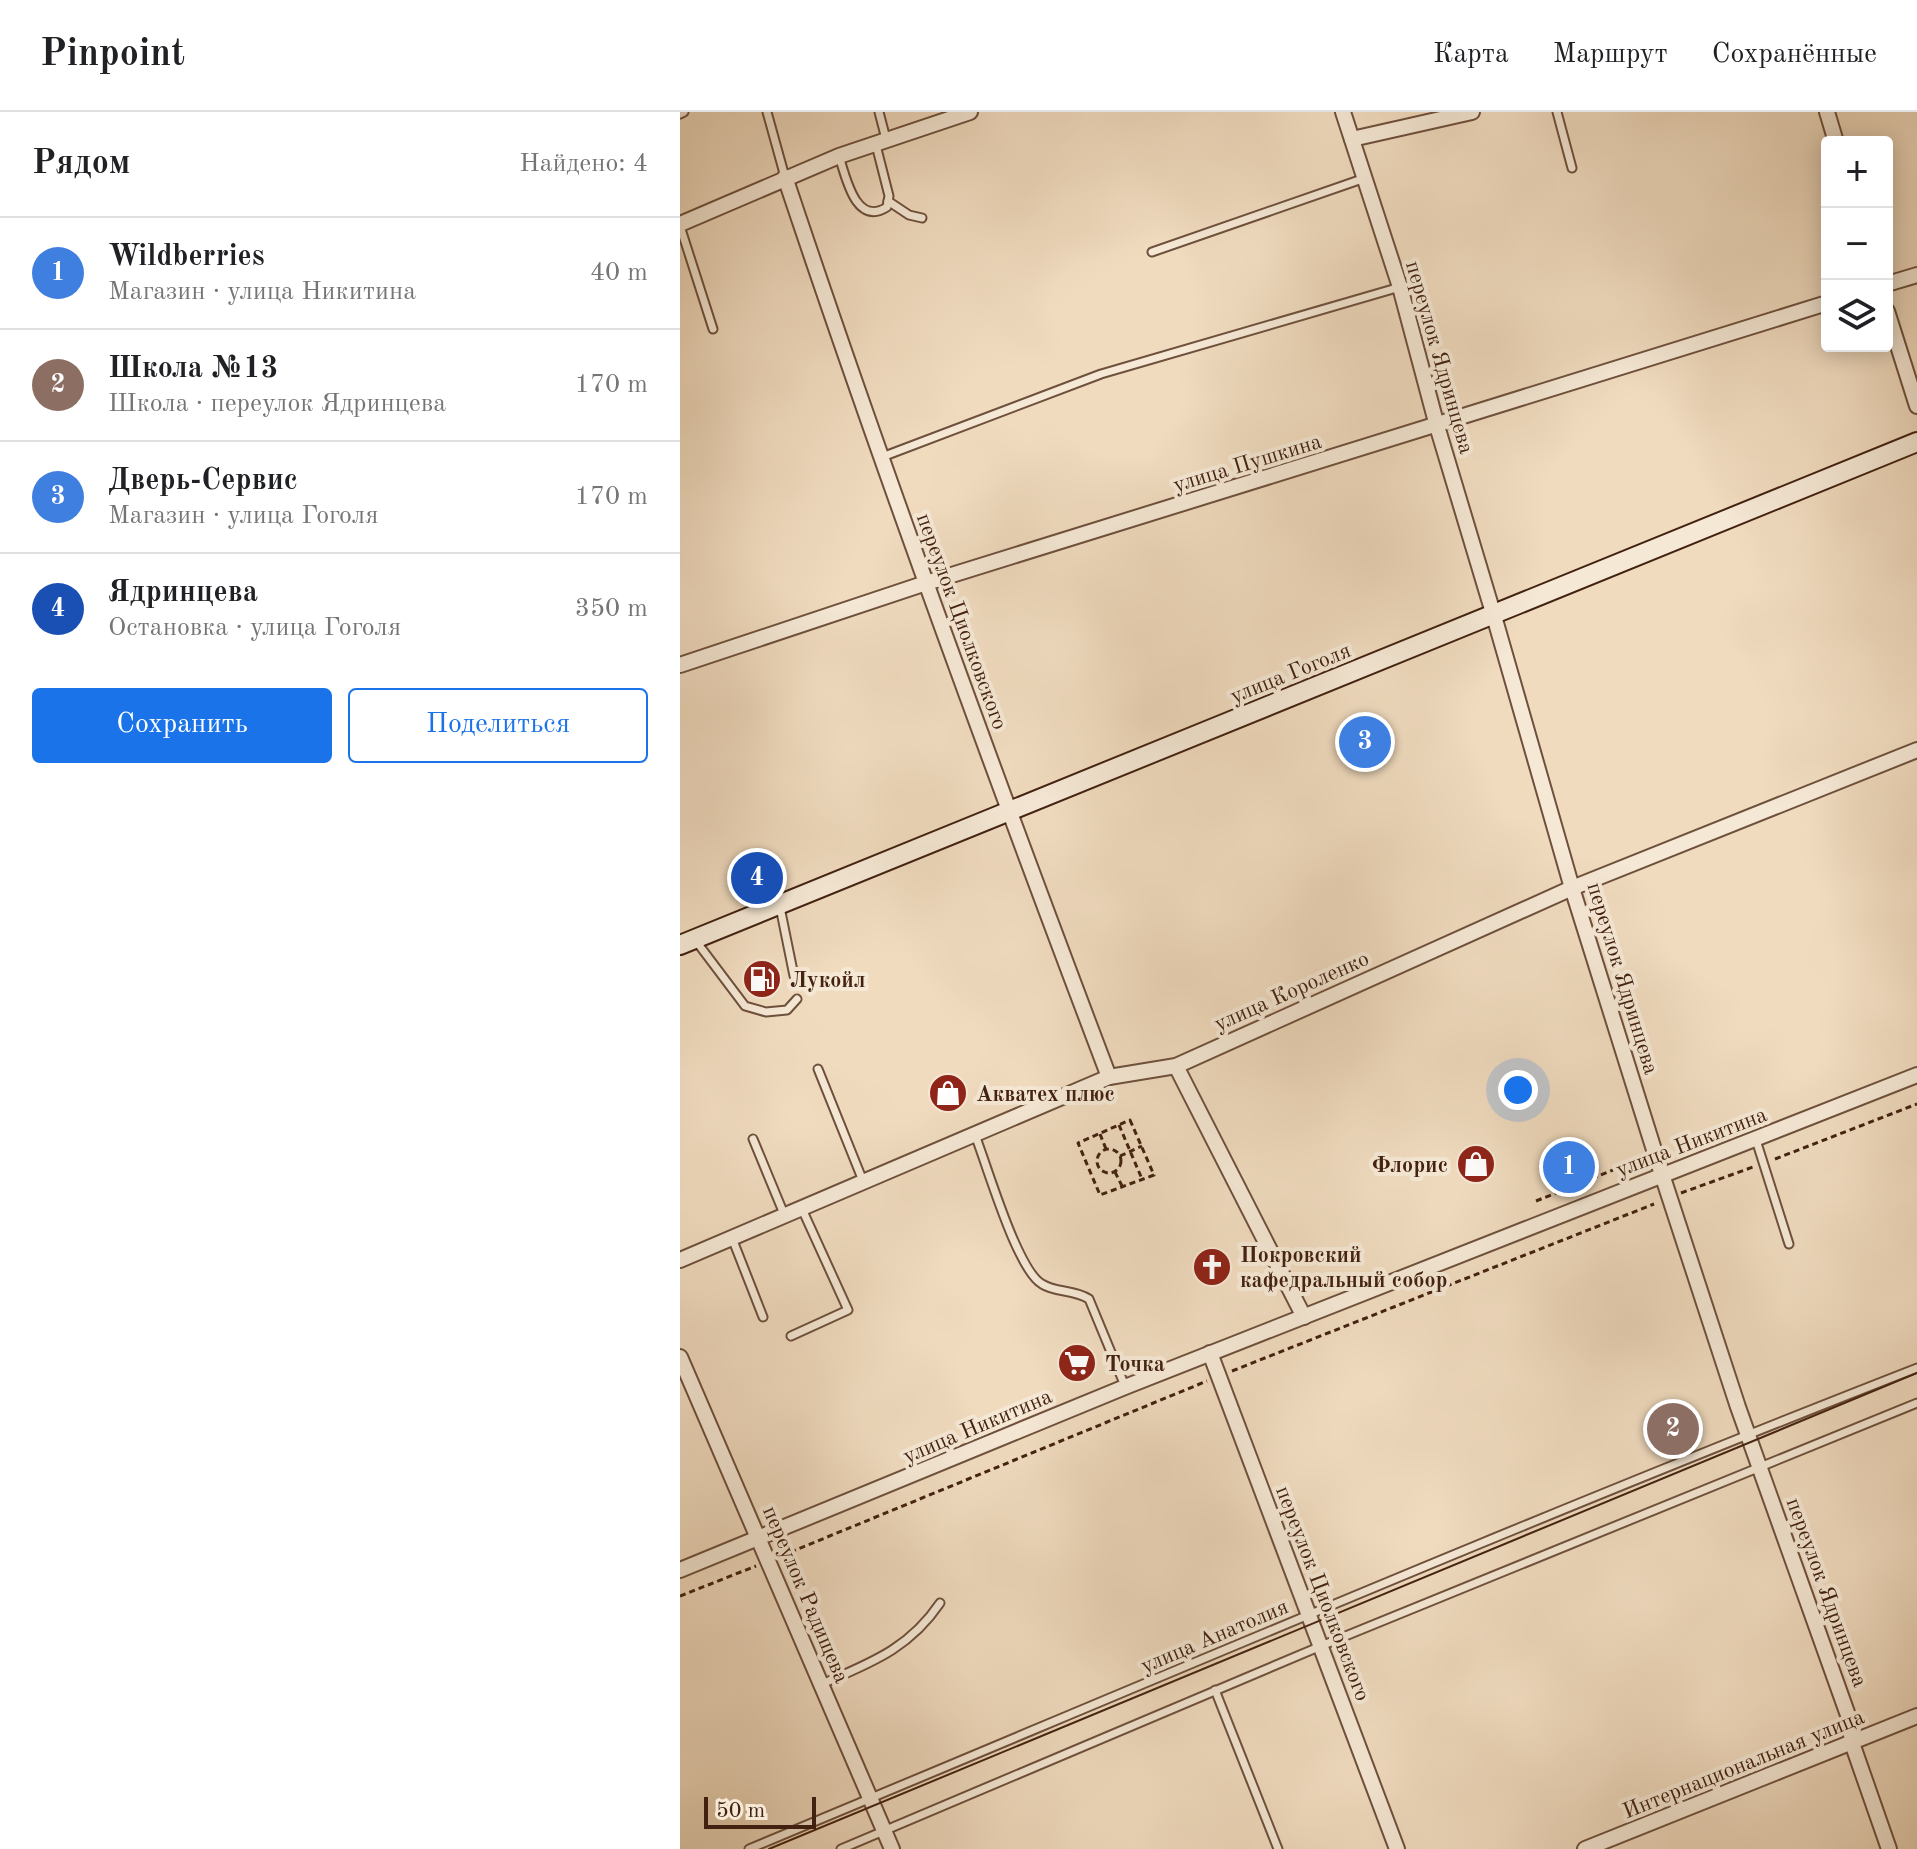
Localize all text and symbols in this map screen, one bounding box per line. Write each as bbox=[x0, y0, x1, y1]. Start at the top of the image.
text: Pinpoint bbox=[40, 36, 185, 74]
text: Карта bbox=[1433, 41, 1509, 69]
text: Маршрут bbox=[1553, 41, 1668, 69]
text: Сохранённые bbox=[1712, 41, 1877, 69]
map controls bbox=[1821, 136, 1893, 352]
button: + bbox=[1821, 136, 1893, 208]
text: Рядом bbox=[32, 147, 131, 181]
text: Найдено: 4 bbox=[519, 151, 648, 177]
button: − bbox=[1821, 208, 1893, 280]
text: Wildberries bbox=[108, 242, 265, 272]
street label: переулок Ядринцева bbox=[1401, 259, 1477, 457]
text: 1 bbox=[50, 260, 66, 286]
text: 40 m bbox=[590, 260, 648, 286]
text: Магазин · улица Никитина bbox=[108, 279, 416, 305]
button: layers bbox=[1821, 280, 1893, 352]
text: Школа №13 bbox=[108, 354, 278, 384]
text: 2 bbox=[50, 372, 66, 398]
text: 170 m bbox=[575, 372, 648, 398]
text: Школа · переулок Ядринцева bbox=[108, 391, 446, 417]
street label: улица Пушкина bbox=[1171, 431, 1325, 497]
text: Дверь-Сервис bbox=[108, 466, 298, 496]
text: 3 bbox=[50, 484, 66, 510]
text: 170 m bbox=[575, 484, 648, 510]
text: Магазин · улица Гоголя bbox=[108, 503, 379, 529]
street label: переулок Циолковского bbox=[912, 511, 1010, 733]
text: Ядринцева bbox=[108, 578, 258, 608]
text: 4 bbox=[50, 596, 66, 622]
text: 350 m bbox=[575, 596, 648, 622]
text: Остановка · улица Гоголя bbox=[108, 615, 401, 641]
street label: улица Гоголя bbox=[1227, 640, 1354, 708]
button: Сохранить bbox=[32, 688, 332, 763]
button: Поделиться bbox=[348, 688, 648, 763]
pin: 3 bbox=[1339, 712, 1391, 772]
pin: 4 bbox=[731, 848, 783, 908]
street label: переулок Ядринцева bbox=[1582, 880, 1662, 1077]
street label: улица Короленко bbox=[1211, 948, 1373, 1036]
fuel station icon: Лукойл bbox=[741, 958, 783, 1000]
place label: Лукойл bbox=[790, 970, 865, 992]
your location bbox=[1498, 1070, 1538, 1110]
shop icon: Акватех плюс bbox=[927, 1072, 969, 1114]
place label: Акватех плюс bbox=[976, 1084, 1115, 1106]
street label: улица Никитина bbox=[1613, 1104, 1770, 1182]
pin: 1 bbox=[1543, 1137, 1595, 1197]
shop icon: Флорис bbox=[1455, 1143, 1497, 1185]
place label: Флорис bbox=[1372, 1155, 1448, 1177]
place label: Покровский кафедральный собор bbox=[1240, 1245, 1447, 1293]
church icon: Покровский кафедральный собор bbox=[1191, 1246, 1233, 1288]
supermarket icon: Точка bbox=[1056, 1342, 1098, 1384]
place label: Точка bbox=[1105, 1354, 1165, 1376]
street label: улица Никитина bbox=[900, 1385, 1056, 1468]
pin: 2 bbox=[1647, 1399, 1699, 1459]
street label: переулок Циолковского bbox=[1271, 1483, 1373, 1704]
street label: переулок Ядринцева bbox=[1782, 1495, 1871, 1690]
street label: переулок Радищева bbox=[758, 1503, 852, 1687]
street label: улица Анатолия bbox=[1138, 1596, 1292, 1678]
street label: Интернациональная улица bbox=[1620, 1706, 1868, 1823]
scale bar bbox=[704, 1793, 816, 1829]
text: 50 m bbox=[716, 1800, 765, 1822]

